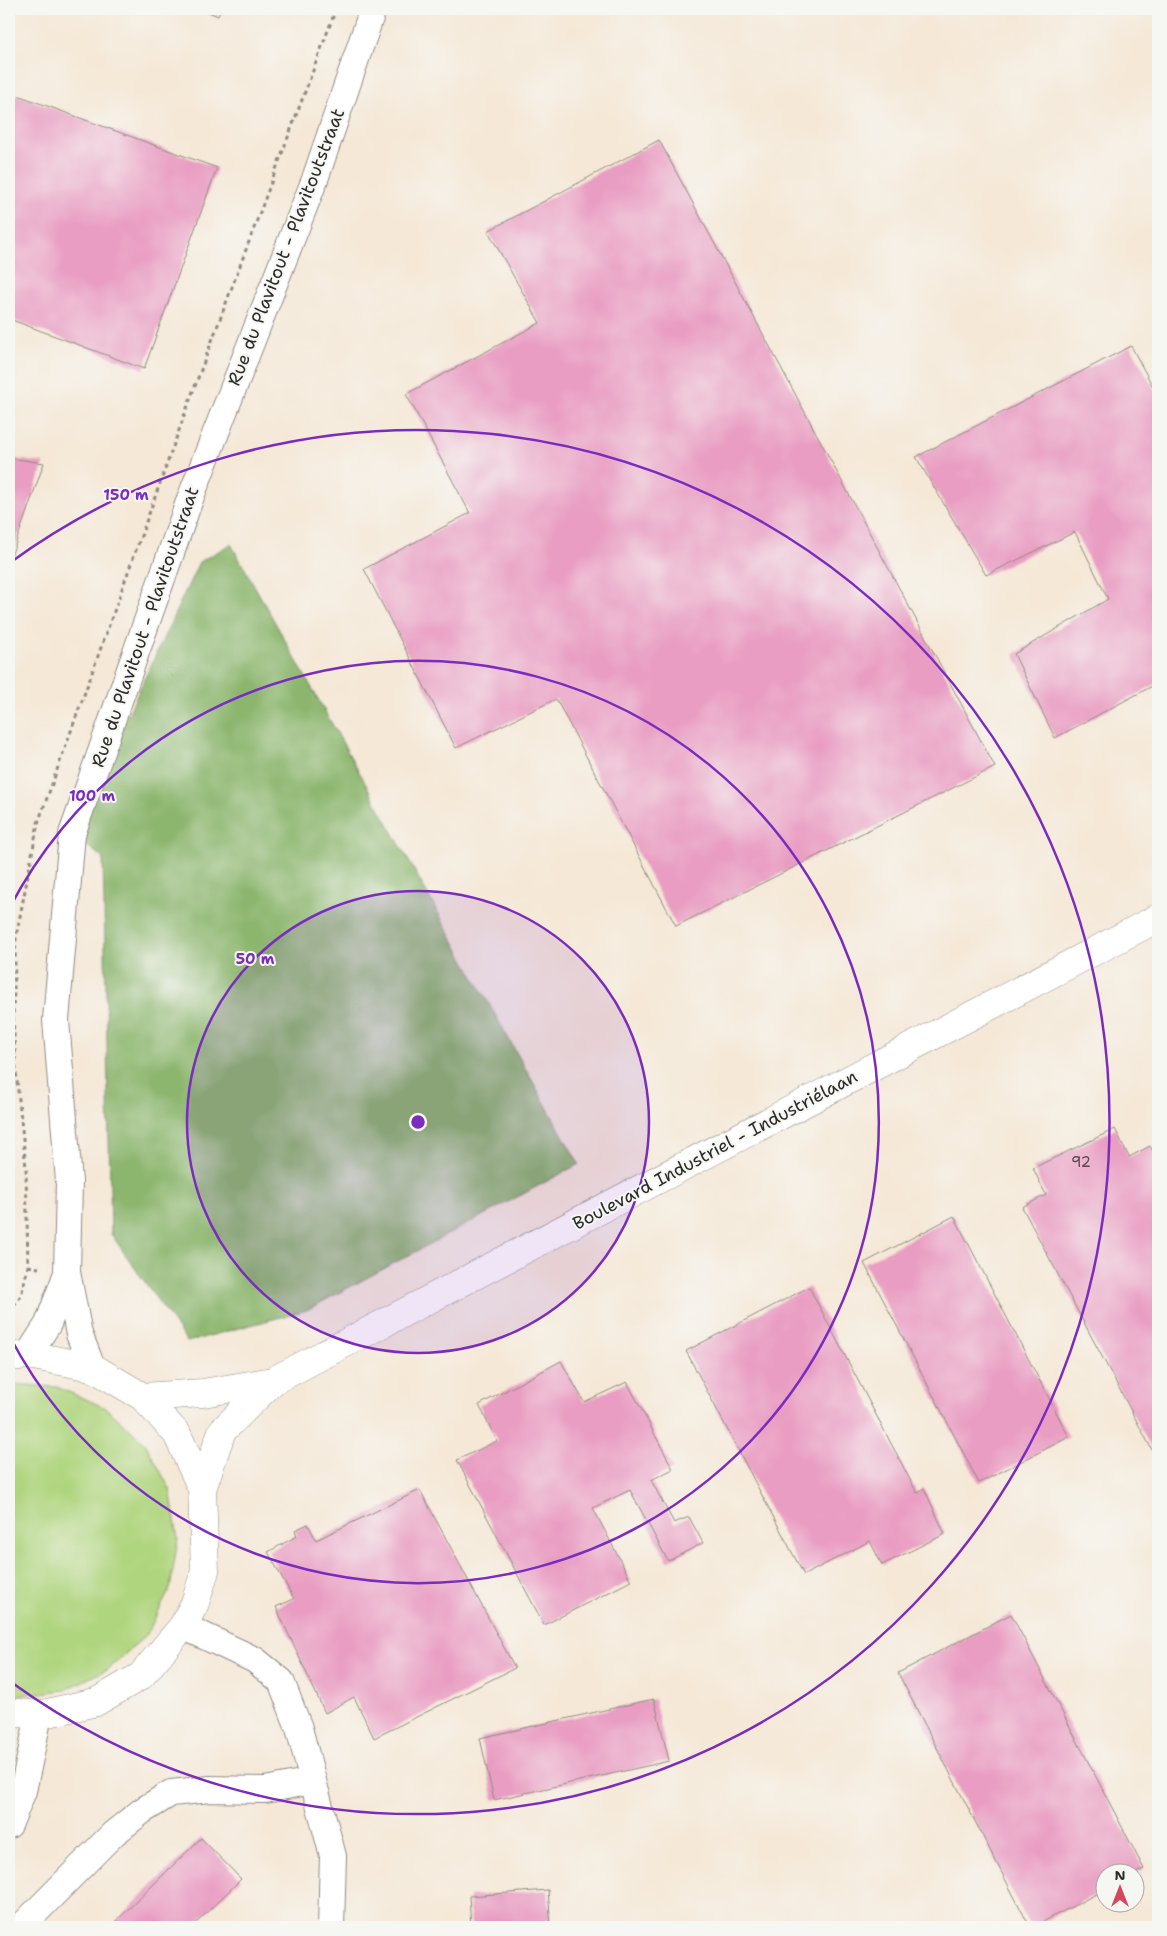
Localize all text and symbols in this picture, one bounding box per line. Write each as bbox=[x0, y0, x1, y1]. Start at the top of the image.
street label: Rue du Plavitout - Plavitoutstraat bbox=[222, 105, 350, 389]
street label: Rue du Plavitout - Plavitoutstraat bbox=[86, 483, 204, 770]
text: 150 m bbox=[103, 485, 149, 505]
text: 100 m bbox=[69, 786, 115, 806]
text: 50 m bbox=[236, 949, 275, 969]
street label: Boulevard Industriel - Industriélaan bbox=[568, 1064, 862, 1236]
centre of rings bbox=[409, 1113, 427, 1131]
house number: 92 bbox=[1071, 1152, 1091, 1172]
north arrow bbox=[1094, 1864, 1144, 1914]
text: N bbox=[1114, 1866, 1126, 1884]

